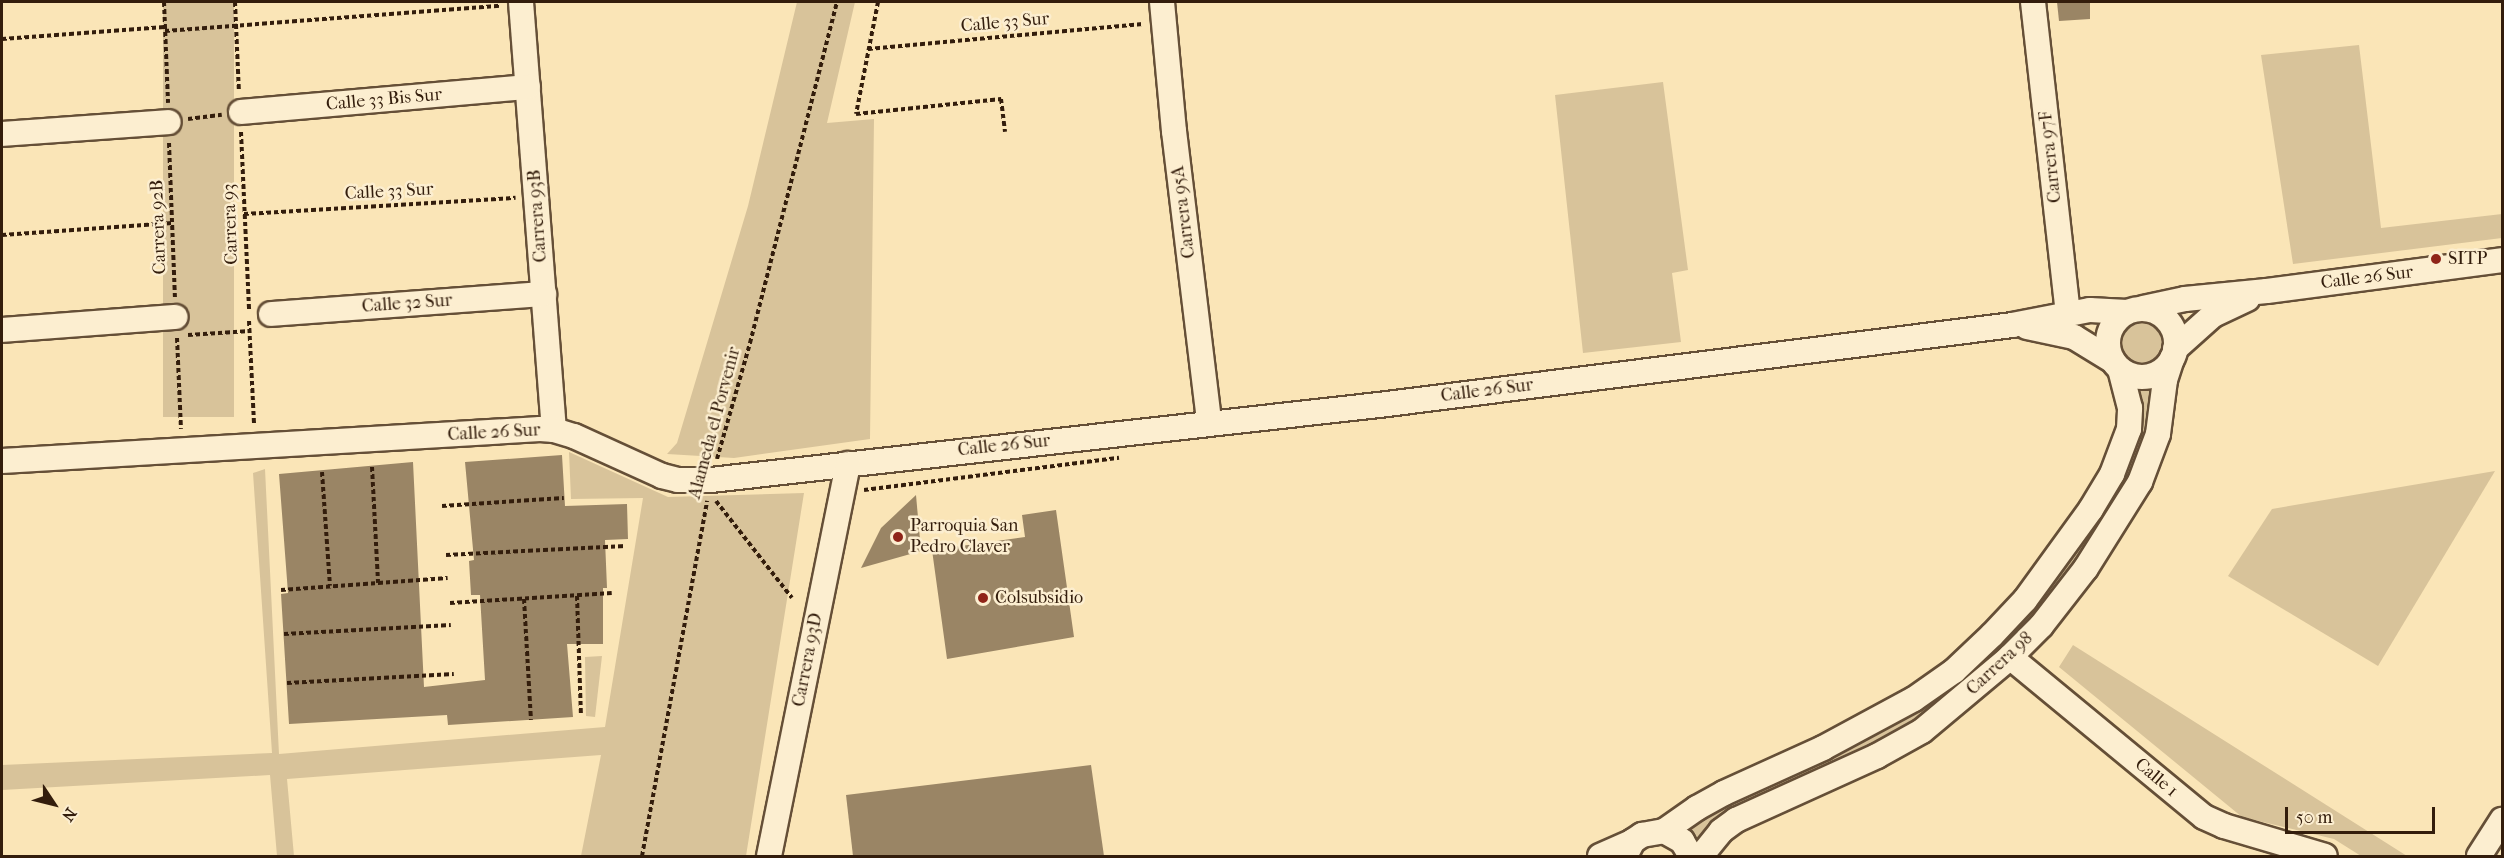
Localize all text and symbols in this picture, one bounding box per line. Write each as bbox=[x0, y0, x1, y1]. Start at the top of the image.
street label: Calle 33 Sur bbox=[960, 8, 1050, 38]
street label: Calle 33 Bis Sur bbox=[325, 84, 443, 116]
street label: Carrera 97F bbox=[2035, 110, 2067, 204]
street label: Carrera 95A bbox=[1168, 164, 1200, 260]
street label: Carrera 93B bbox=[524, 169, 552, 263]
street label: Carrera 92B bbox=[147, 179, 171, 275]
street label: Calle 33 Sur bbox=[344, 179, 434, 205]
street label: Carrera 93 bbox=[219, 183, 243, 265]
place label: SITP bbox=[2448, 248, 2487, 270]
marker: SITP bbox=[2429, 252, 2443, 266]
street label: Calle 26 Sur bbox=[2320, 262, 2414, 294]
street label: Calle 32 Sur bbox=[361, 290, 453, 318]
street label: Alameda el Porvenir bbox=[684, 345, 746, 501]
street label: Calle 26 Sur bbox=[1440, 375, 1534, 407]
street label: Calle 26 Sur bbox=[447, 420, 541, 446]
street label: Calle 26 Sur bbox=[957, 430, 1051, 462]
place label: Parroquia San Pedro Claver bbox=[910, 516, 1018, 558]
marker: Parroquia San Pedro Claver bbox=[891, 530, 905, 544]
place label: Colsubsidio bbox=[995, 587, 1083, 609]
marker: Colsubsidio bbox=[976, 591, 990, 605]
street label: Carrera 93D bbox=[788, 611, 828, 709]
street label: Carrera 98 bbox=[1962, 628, 2038, 700]
street label: Calle 1 bbox=[2130, 754, 2182, 802]
north arrow bbox=[24, 774, 84, 834]
scale bar bbox=[2288, 795, 2438, 833]
text: N bbox=[58, 804, 80, 825]
text: 50 m bbox=[2296, 807, 2332, 828]

